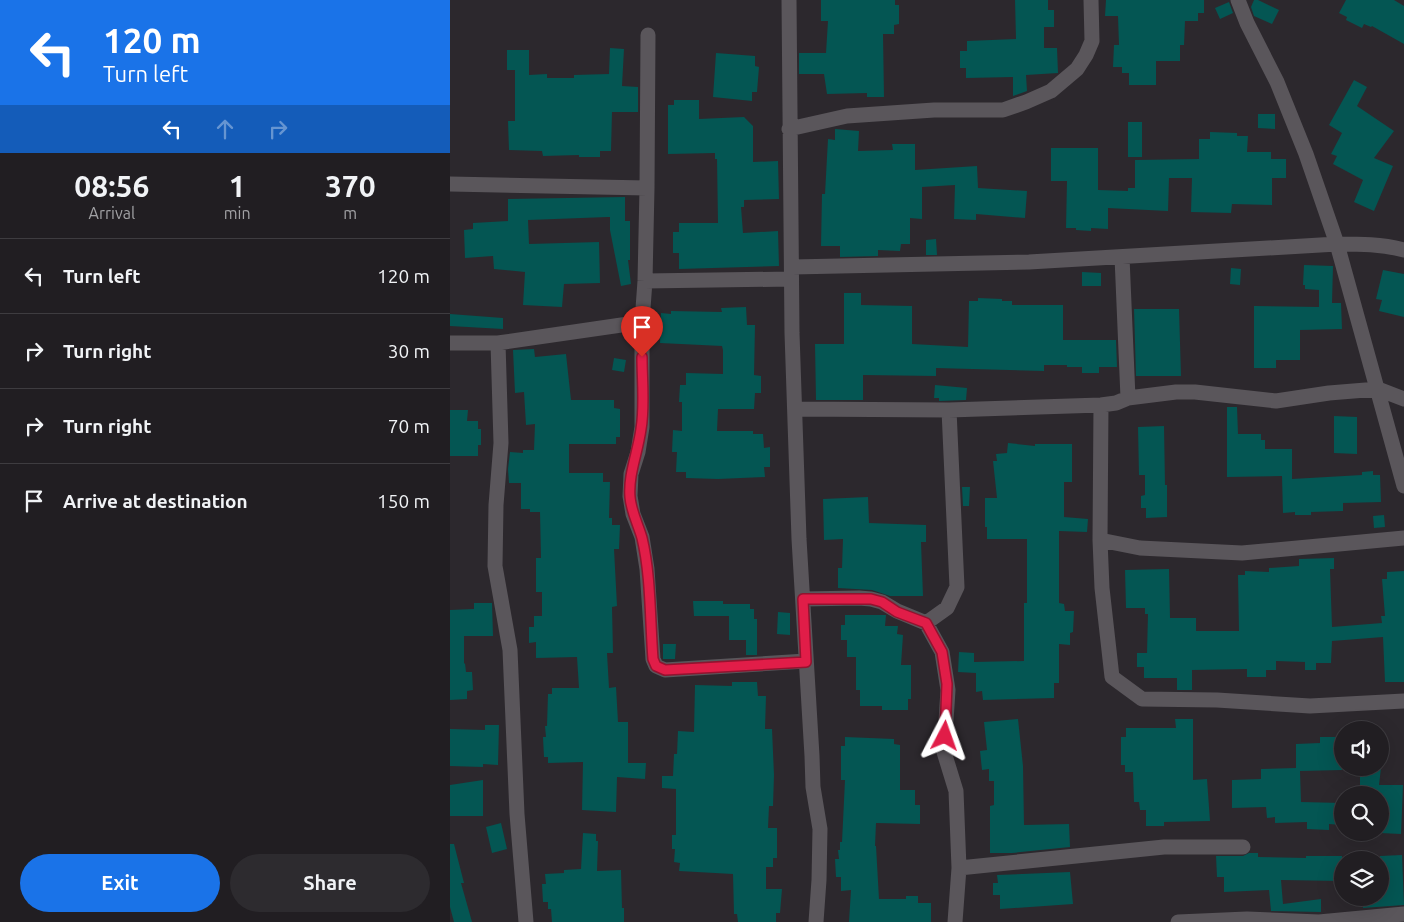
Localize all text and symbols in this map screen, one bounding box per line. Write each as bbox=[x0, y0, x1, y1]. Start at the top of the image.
icon: left bbox=[20, 20, 85, 85]
text: 120 m bbox=[103, 20, 201, 60]
text: Turn left bbox=[103, 61, 188, 86]
icon: left bbox=[158, 115, 186, 143]
icon: ahead bbox=[211, 115, 239, 143]
icon: right bbox=[264, 115, 292, 143]
text: 08:56 bbox=[74, 169, 149, 203]
text: 1 bbox=[229, 169, 246, 203]
text: 370 bbox=[325, 169, 376, 203]
text: Arrival bbox=[89, 204, 135, 222]
text: min bbox=[224, 204, 251, 222]
text: m bbox=[343, 204, 357, 222]
icon: left bbox=[20, 262, 48, 290]
text: Turn left bbox=[63, 265, 141, 287]
text: 120 m bbox=[377, 265, 430, 287]
pin bbox=[621, 306, 663, 357]
icon: arrive bbox=[628, 313, 656, 341]
icon: right bbox=[20, 337, 48, 365]
text: Turn right bbox=[63, 340, 151, 362]
text: 30 m bbox=[388, 340, 430, 362]
icon: right bbox=[20, 412, 48, 440]
text: Turn right bbox=[63, 415, 151, 437]
text: 70 m bbox=[388, 415, 430, 437]
icon: arrive bbox=[20, 487, 48, 515]
text: Arrive at destination bbox=[63, 490, 248, 512]
text: 150 m bbox=[377, 490, 430, 512]
position arrow bbox=[918, 709, 970, 761]
map controls bbox=[1334, 721, 1389, 906]
button: sound bbox=[1334, 721, 1389, 776]
button: search bbox=[1334, 786, 1389, 841]
button: layers bbox=[1334, 851, 1389, 906]
button: Exit bbox=[20, 854, 220, 912]
button: Share bbox=[230, 854, 430, 912]

